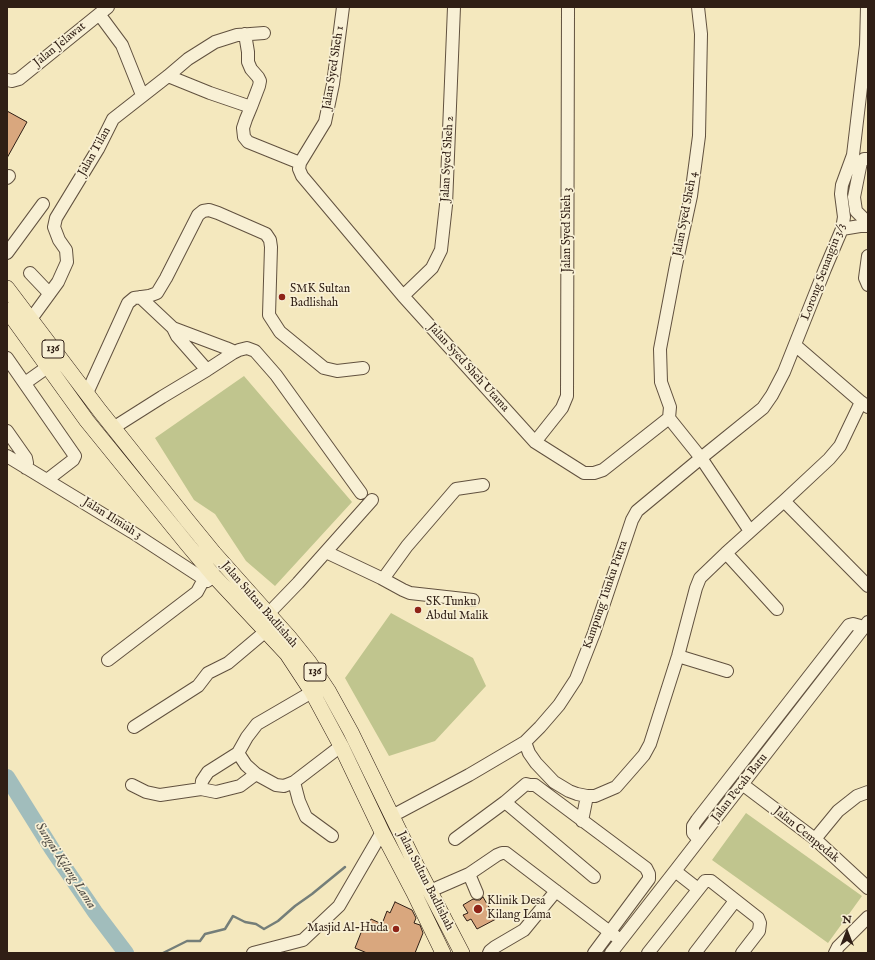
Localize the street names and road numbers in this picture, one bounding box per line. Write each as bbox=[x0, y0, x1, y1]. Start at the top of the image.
street label: Jalan Jelawat bbox=[31, 20, 89, 70]
street label: Jalan Syed Sheh 1 bbox=[320, 25, 348, 111]
street label: Jalan Syed Sheh 2 bbox=[439, 116, 457, 202]
street label: Jalan Tilan bbox=[76, 125, 114, 179]
street label: Jalan Syed Sheh 4 bbox=[671, 170, 701, 258]
street label: Jalan Syed Sheh 3 bbox=[561, 187, 575, 273]
street label: Lorong Senangin 3/3 bbox=[799, 221, 849, 323]
street label: Jalan Syed Sheh Utama bbox=[424, 321, 512, 415]
road number: 136 bbox=[42, 340, 64, 358]
street label: Jalan Ilmiah 3 bbox=[80, 495, 144, 543]
street label: Kampung Tunku Putra bbox=[581, 539, 631, 651]
street label: Jalan Sultan Badlishah bbox=[218, 559, 300, 651]
road number: 136 bbox=[304, 663, 326, 681]
street label: Jalan Pecah Batu bbox=[709, 751, 771, 825]
street label: Jalan Cempedak bbox=[770, 804, 842, 866]
street label: Jalan Sultan Badlishah bbox=[394, 829, 456, 933]

